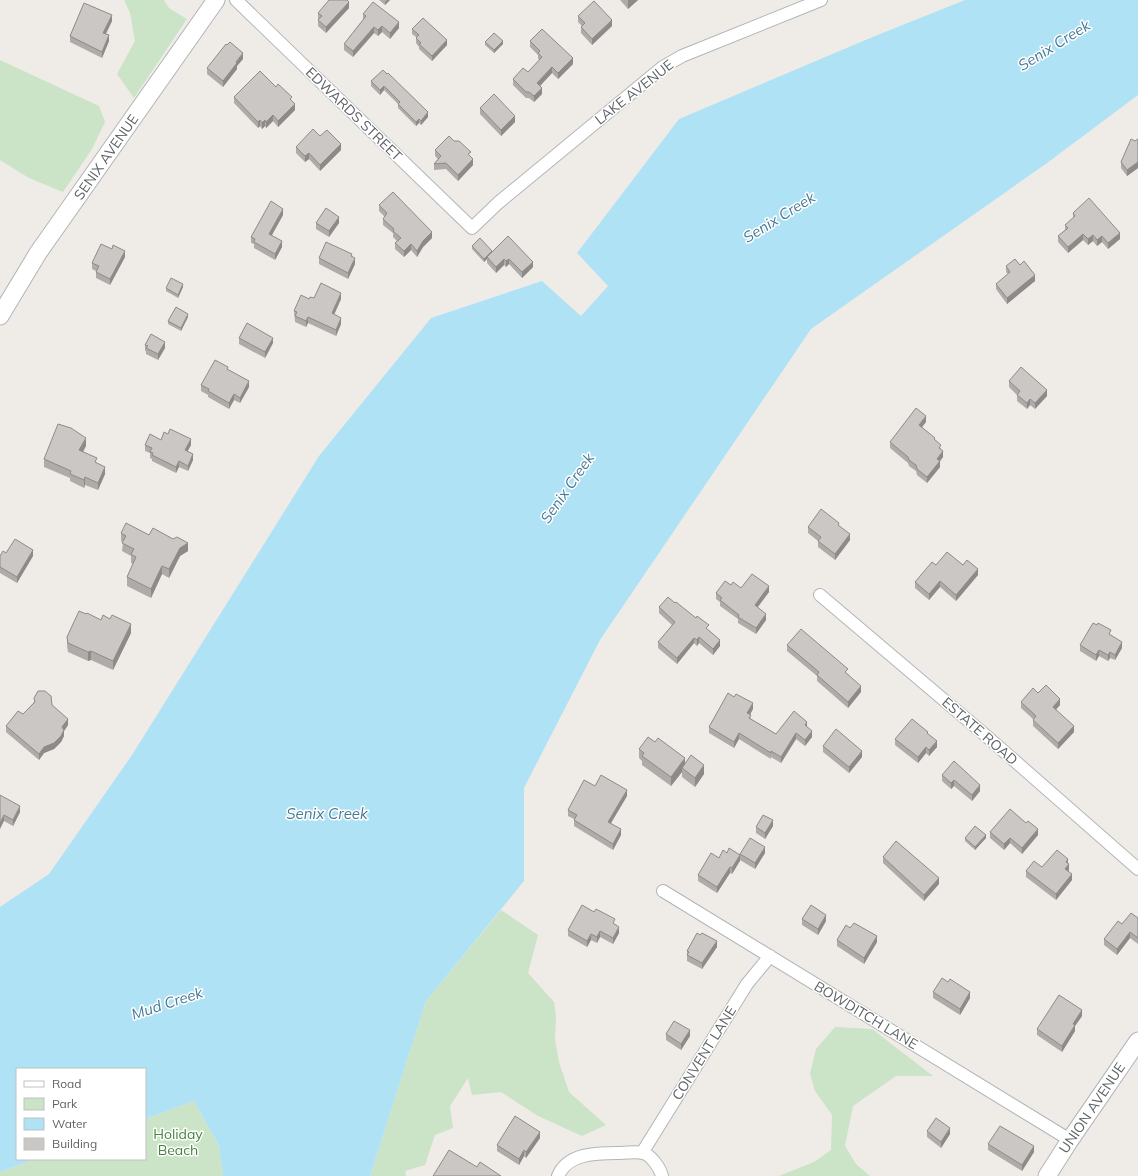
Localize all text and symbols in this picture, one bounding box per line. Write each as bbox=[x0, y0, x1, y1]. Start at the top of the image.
water label: Senix Creek bbox=[1014, 15, 1095, 75]
street label: LAKE AVENUE bbox=[591, 56, 677, 128]
street label: EDWARDS STREET bbox=[302, 63, 406, 165]
street label: SENIX AVENUE bbox=[70, 111, 142, 203]
water label: Senix Creek bbox=[739, 187, 820, 247]
water label: Senix Creek bbox=[536, 448, 599, 527]
street label: ESTATE ROAD bbox=[938, 693, 1022, 769]
water label: Senix Creek bbox=[286, 804, 369, 823]
street label: BOWDITCH LANE bbox=[811, 977, 921, 1053]
water label: Mud Creek bbox=[129, 982, 206, 1023]
street label: CONVENT LANE bbox=[668, 1003, 740, 1103]
street label: UNION AVENUE bbox=[1055, 1059, 1129, 1157]
legend bbox=[16, 1068, 146, 1160]
text: Road bbox=[52, 1076, 81, 1091]
text: Park bbox=[52, 1096, 78, 1111]
text: Water bbox=[52, 1116, 88, 1131]
park label: Holiday Beach bbox=[153, 1125, 203, 1159]
text: Building bbox=[52, 1136, 97, 1151]

